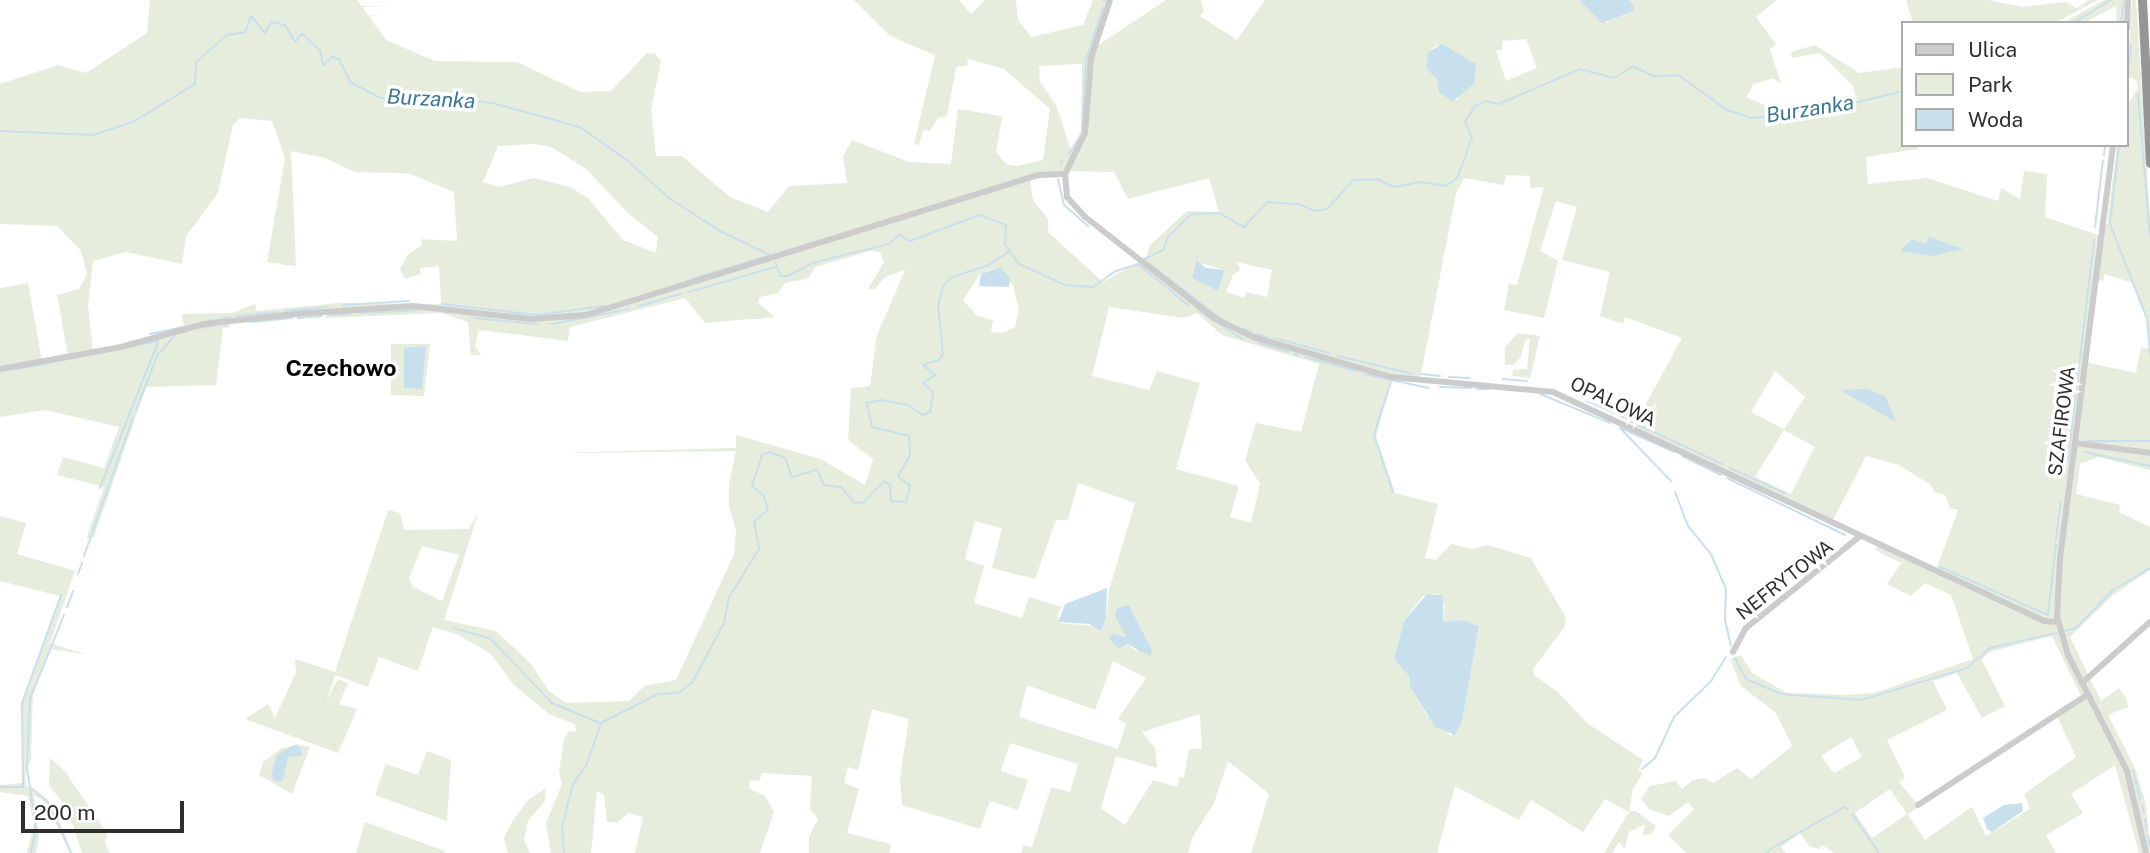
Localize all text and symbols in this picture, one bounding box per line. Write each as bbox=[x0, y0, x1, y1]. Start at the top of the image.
legend bbox=[1902, 21, 2129, 147]
text: Ulica bbox=[1968, 37, 2017, 62]
text: Park bbox=[1968, 72, 2013, 97]
water label: Burzanka bbox=[386, 84, 476, 114]
water label: Burzanka bbox=[1764, 90, 1856, 128]
text: Woda bbox=[1968, 107, 2023, 132]
district label: Czechowo bbox=[285, 354, 397, 382]
street label: SZAFIROWA bbox=[2044, 365, 2080, 477]
street label: OPALOWA bbox=[1566, 372, 1660, 432]
street label: NEFRYTOWA bbox=[1732, 535, 1838, 625]
scale bar bbox=[24, 786, 187, 830]
text: 200 m bbox=[34, 800, 95, 825]

